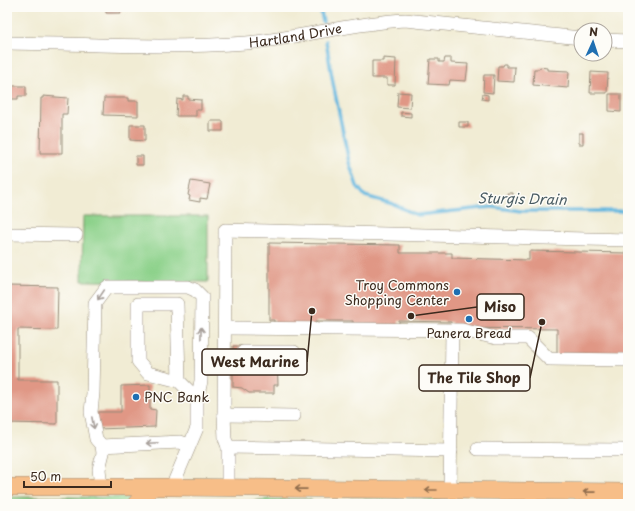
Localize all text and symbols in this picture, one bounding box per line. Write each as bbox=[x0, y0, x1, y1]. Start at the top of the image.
street label: Hartland Drive bbox=[248, 18, 343, 52]
north arrow bbox=[573, 22, 613, 62]
text: N bbox=[589, 23, 599, 40]
water label: Sturgis Drain bbox=[477, 187, 567, 210]
place label: Troy Commons Shopping Center bbox=[344, 275, 450, 309]
marker: Troy Commons Shopping Center bbox=[452, 287, 462, 297]
one-way arrow bbox=[97, 289, 105, 300]
callout: Miso bbox=[477, 294, 524, 320]
text: Miso bbox=[484, 296, 516, 317]
marker: Panera Bread bbox=[464, 314, 474, 324]
place label: Panera Bread bbox=[426, 323, 512, 342]
one-way arrow bbox=[198, 327, 205, 340]
callout: West Marine bbox=[202, 349, 307, 375]
text: West Marine bbox=[211, 351, 299, 372]
callout: The Tile Shop bbox=[419, 365, 530, 391]
text: The Tile Shop bbox=[427, 367, 521, 388]
place label: PNC Bank bbox=[144, 387, 209, 406]
marker: PNC Bank bbox=[131, 392, 141, 402]
one-way arrow bbox=[89, 416, 97, 429]
one-way arrow bbox=[146, 440, 159, 447]
scale bar bbox=[24, 463, 111, 489]
text: 50 m bbox=[30, 467, 61, 485]
one-way arrow bbox=[295, 485, 308, 493]
one-way arrow bbox=[425, 486, 438, 494]
one-way arrow bbox=[583, 488, 596, 496]

